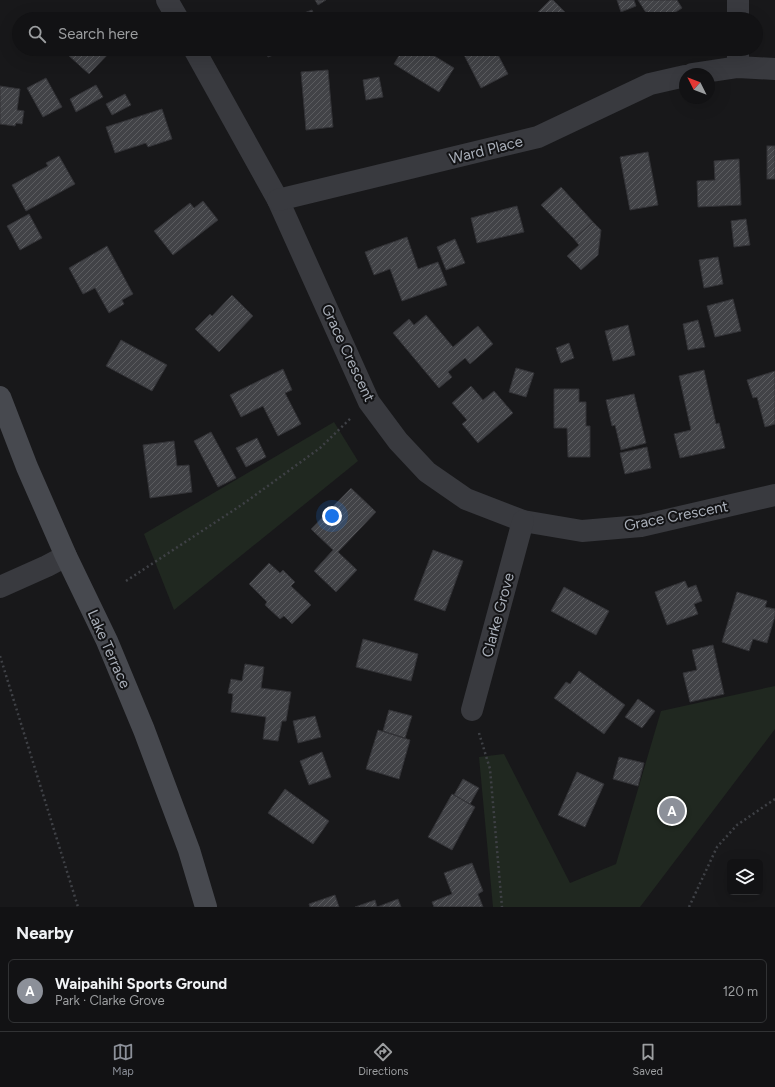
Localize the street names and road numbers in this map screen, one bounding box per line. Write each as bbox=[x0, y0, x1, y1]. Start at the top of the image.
street label: Ward Place bbox=[447, 132, 525, 168]
street label: Grace Crescent bbox=[318, 301, 379, 405]
street label: Grace Crescent bbox=[622, 497, 730, 535]
street label: Clarke Grove bbox=[478, 571, 518, 659]
street label: Lake Terrace bbox=[84, 607, 134, 691]

